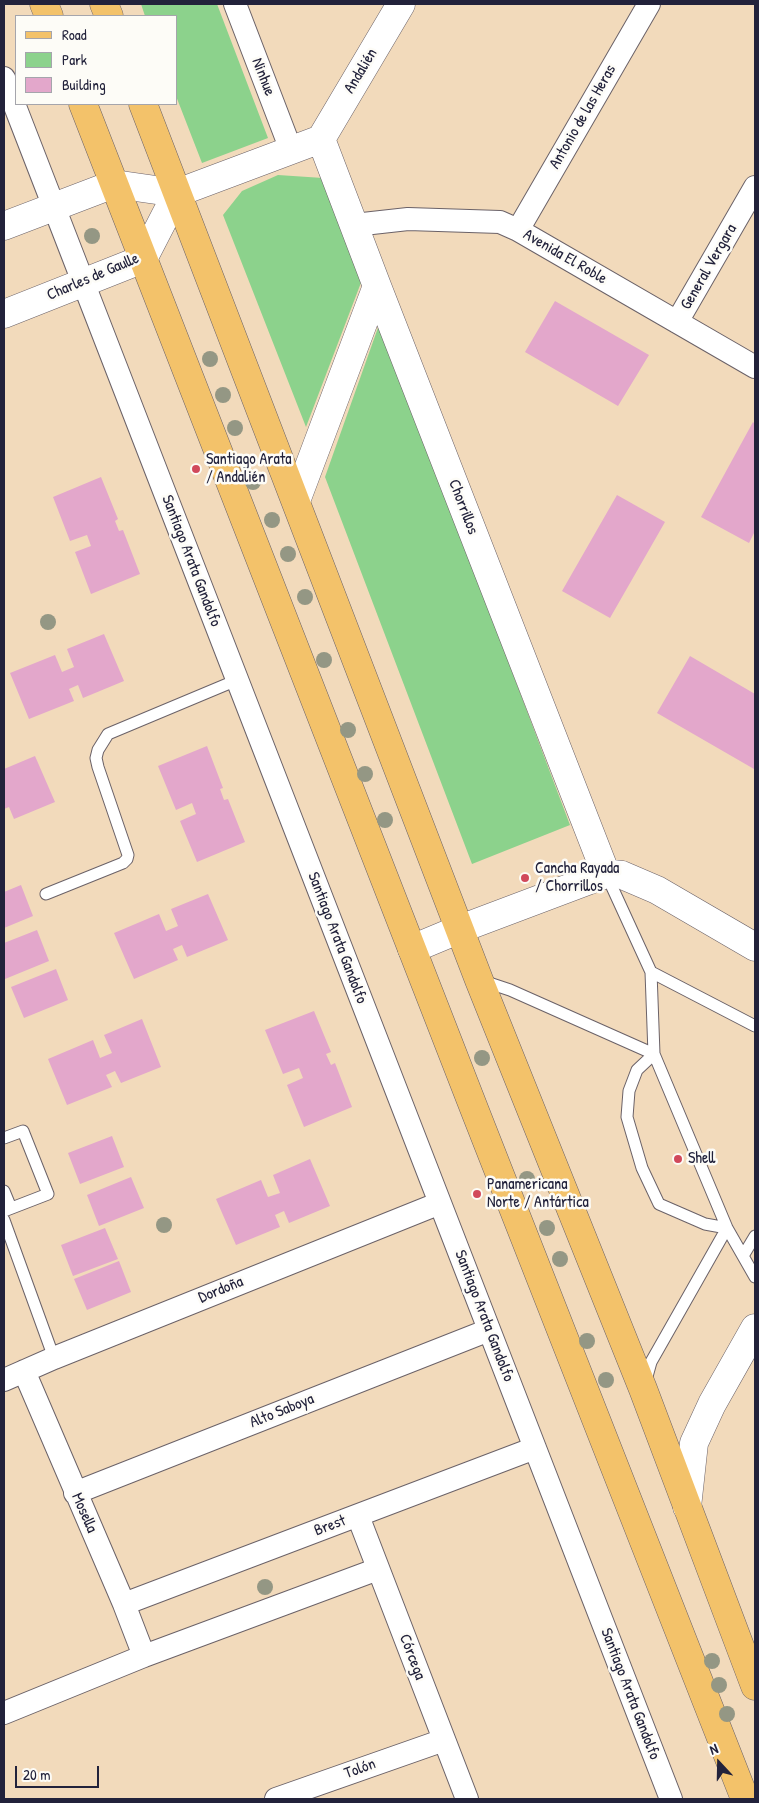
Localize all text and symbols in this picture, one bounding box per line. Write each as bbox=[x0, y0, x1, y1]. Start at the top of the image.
legend bbox=[15, 15, 178, 105]
text: Road bbox=[62, 24, 87, 45]
street label: Andalién bbox=[340, 45, 382, 97]
text: Park bbox=[62, 49, 87, 70]
street label: Ninhue bbox=[247, 55, 279, 99]
street label: Antonio de las Heras bbox=[545, 62, 621, 172]
text: Building bbox=[62, 74, 106, 95]
street label: General Vergara bbox=[677, 221, 741, 313]
street label: Avenida El Roble bbox=[520, 225, 610, 289]
street label: Charles de Gaulle bbox=[44, 249, 142, 305]
place label: Santiago Arata / Andalién bbox=[206, 450, 291, 488]
marker: Santiago Arata / Andalién bbox=[190, 463, 202, 475]
street label: Chorrillos bbox=[444, 477, 482, 537]
street label: Santiago Arata Gandolfo bbox=[157, 492, 225, 630]
place label: Cancha Rayada / Chorrillos bbox=[535, 859, 619, 897]
street label: Santiago Arata Gandolfo bbox=[303, 869, 371, 1007]
marker: Cancha Rayada / Chorrillos bbox=[519, 872, 531, 884]
place label: Shell bbox=[688, 1149, 715, 1169]
marker: Shell bbox=[672, 1153, 684, 1165]
place label: Panamericana Norte / Antártica bbox=[487, 1175, 589, 1213]
marker: Panamericana Norte / Antártica bbox=[471, 1188, 483, 1200]
street label: Santiago Arata Gandolfo bbox=[450, 1247, 518, 1385]
street label: Dordoña bbox=[196, 1272, 246, 1308]
street label: Alto Saboya bbox=[247, 1389, 317, 1433]
street label: Mosella bbox=[67, 1490, 101, 1536]
street label: Brest bbox=[311, 1511, 349, 1541]
street label: Santiago Arata Gandolfo bbox=[596, 1625, 664, 1763]
street label: Córcega bbox=[395, 1631, 429, 1683]
north arrow bbox=[694, 1738, 744, 1788]
text: N bbox=[707, 1738, 720, 1759]
street label: Tolón bbox=[342, 1755, 378, 1783]
scale bar bbox=[18, 1756, 101, 1788]
text: 20 m bbox=[23, 1764, 50, 1785]

